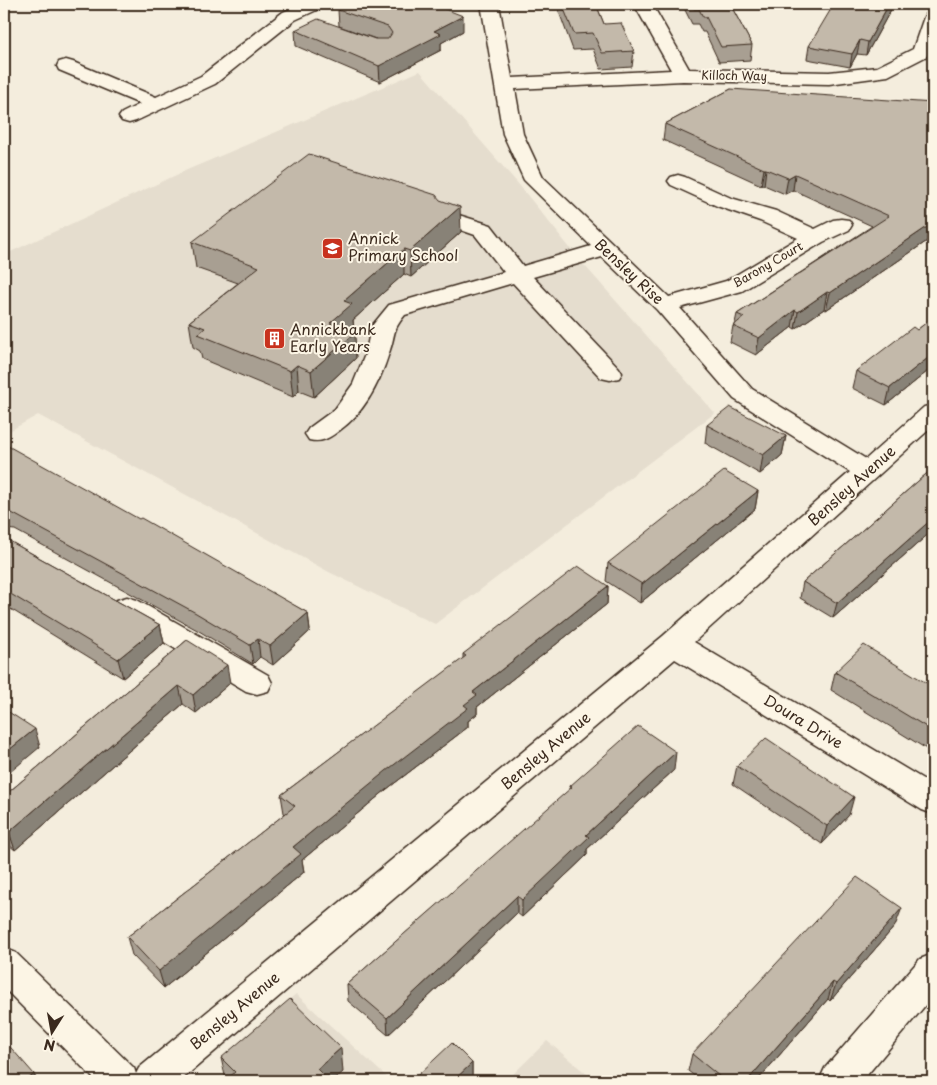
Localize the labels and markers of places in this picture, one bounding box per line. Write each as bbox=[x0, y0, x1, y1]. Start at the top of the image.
place label: Annick Primary School bbox=[348, 226, 458, 266]
school or university icon: Annick Primary School bbox=[320, 236, 344, 260]
place label: Annickbank Early Years bbox=[290, 317, 376, 357]
building icon: Annickbank Early Years bbox=[262, 327, 286, 351]

